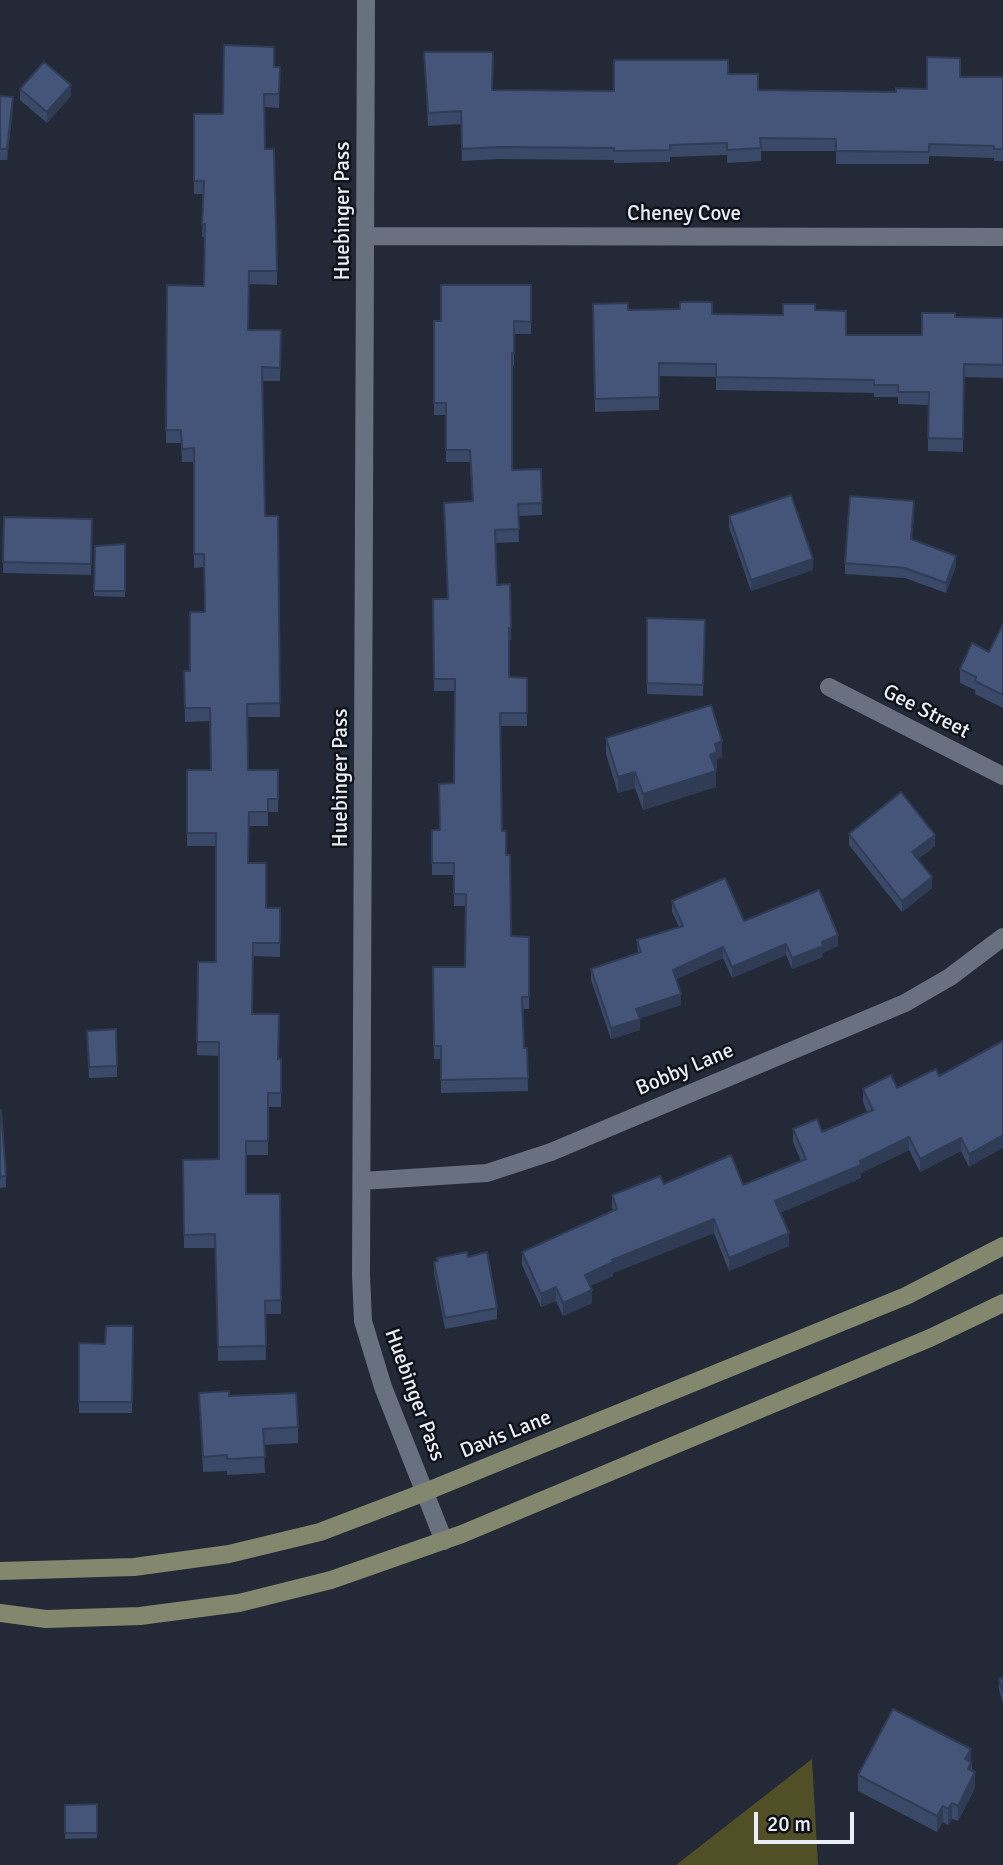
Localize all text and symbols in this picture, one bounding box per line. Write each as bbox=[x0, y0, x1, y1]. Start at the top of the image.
street label: Huebinger Pass bbox=[330, 142, 356, 280]
street label: Cheney Cove bbox=[627, 201, 741, 227]
street label: Gee Street bbox=[878, 679, 974, 745]
street label: Huebinger Pass bbox=[328, 709, 354, 847]
street label: Bobby Lane bbox=[632, 1038, 738, 1102]
street label: Huebinger Pass bbox=[378, 1325, 450, 1465]
street label: Davis Lane bbox=[457, 1405, 555, 1465]
scale bar bbox=[758, 1798, 858, 1842]
text: 20 m bbox=[767, 1811, 811, 1837]

